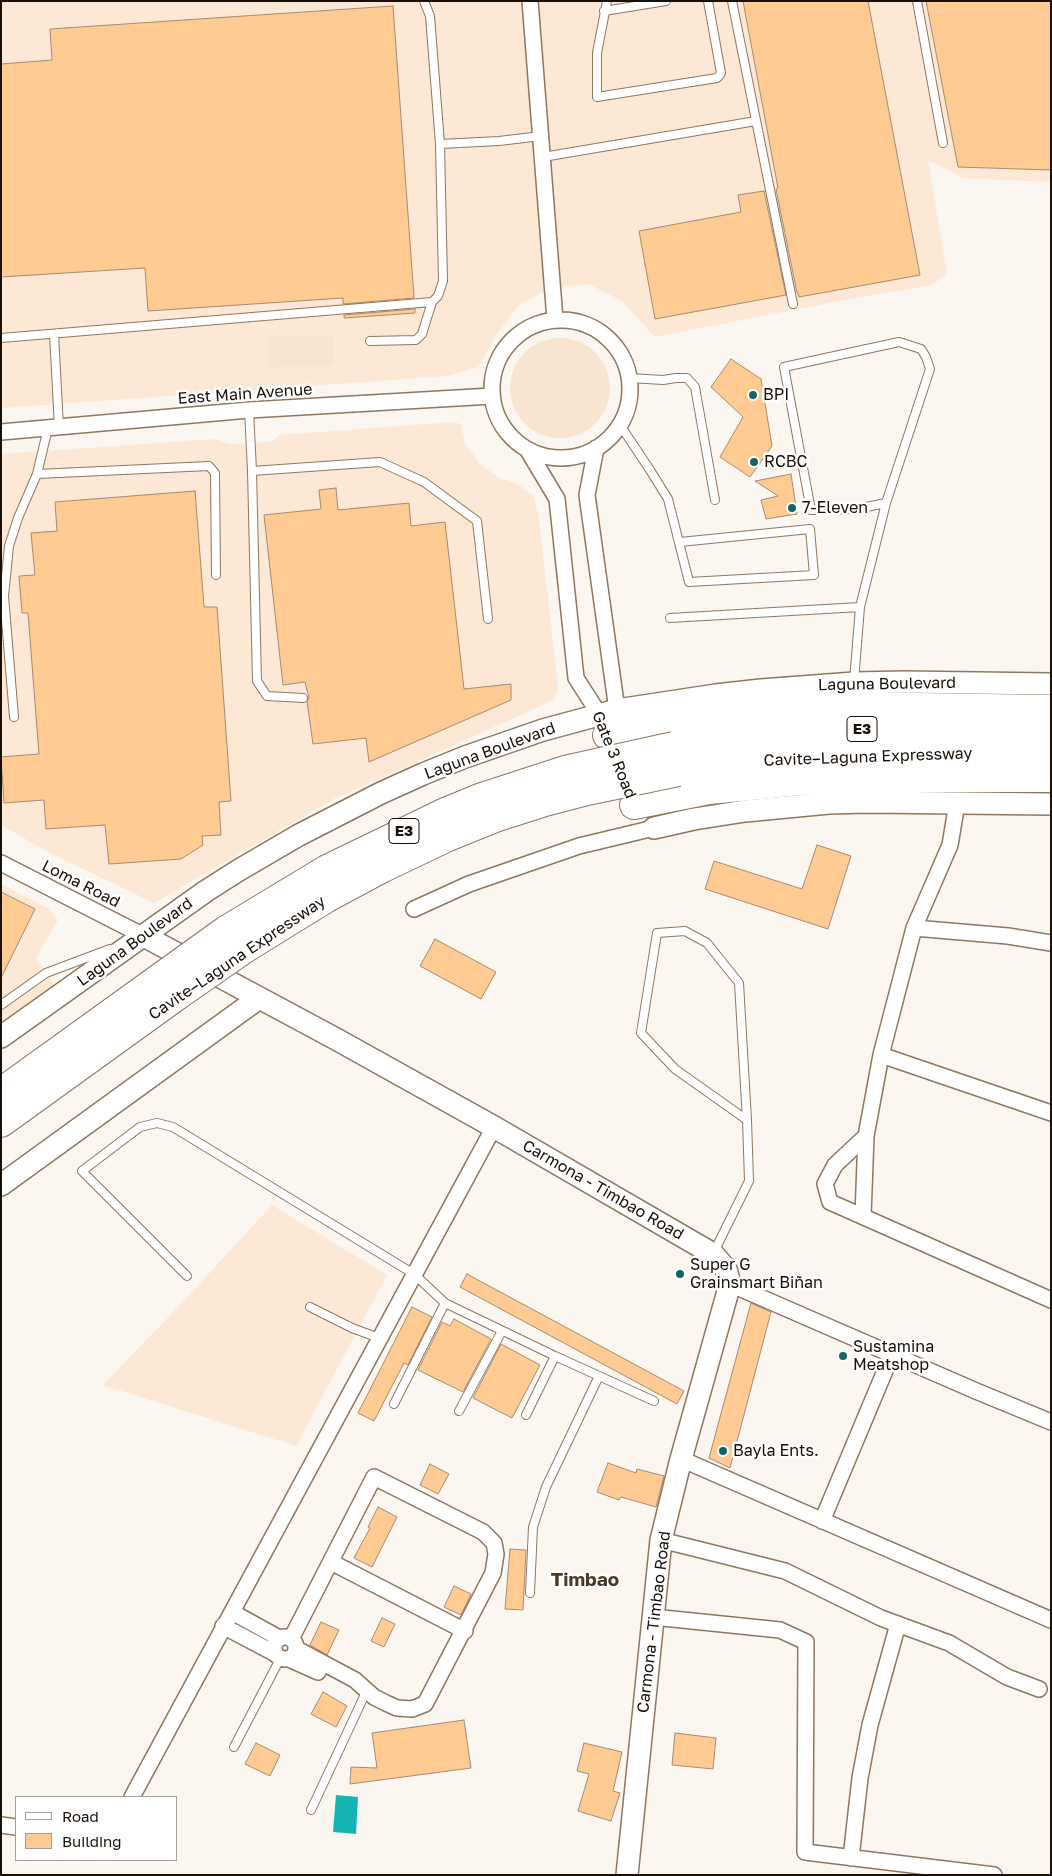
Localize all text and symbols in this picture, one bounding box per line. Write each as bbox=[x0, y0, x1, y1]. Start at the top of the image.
street label: East Main Avenue bbox=[177, 380, 313, 408]
place label: BPI bbox=[763, 385, 789, 405]
marker: BPI bbox=[747, 389, 759, 401]
place label: RCBC bbox=[764, 452, 807, 472]
marker: RCBC bbox=[748, 456, 760, 468]
place label: 7-Eleven bbox=[802, 498, 868, 518]
marker: 7-Eleven bbox=[786, 502, 798, 514]
street label: Laguna Boulevard bbox=[818, 673, 956, 695]
street label: Gate 3 Road bbox=[588, 709, 640, 801]
road number: E3 bbox=[847, 716, 877, 742]
street label: Laguna Boulevard bbox=[422, 718, 558, 784]
street label: Cavite–Laguna Expressway bbox=[763, 744, 973, 770]
road number: E3 bbox=[389, 818, 419, 844]
street label: Loma Road bbox=[39, 856, 123, 912]
street label: Cavite–Laguna Expressway bbox=[145, 892, 329, 1024]
street label: Laguna Boulevard bbox=[74, 894, 196, 990]
street label: Carmona - Timbao Road bbox=[519, 1136, 687, 1244]
place label: Super G Grainsmart Biñan bbox=[690, 1255, 823, 1293]
marker: Super G Grainsmart Biñan bbox=[674, 1268, 686, 1280]
place label: Sustamina Meatshop bbox=[853, 1337, 934, 1375]
marker: Sustamina Meatshop bbox=[837, 1350, 849, 1362]
place label: Bayla Ents. bbox=[733, 1441, 819, 1461]
marker: Bayla Ents. bbox=[717, 1445, 729, 1457]
street label: Carmona - Timbao Road bbox=[633, 1530, 675, 1714]
district label: Timbao bbox=[551, 1569, 619, 1591]
legend bbox=[15, 1796, 178, 1861]
text: Road bbox=[62, 1807, 99, 1825]
text: Building bbox=[62, 1832, 122, 1850]

